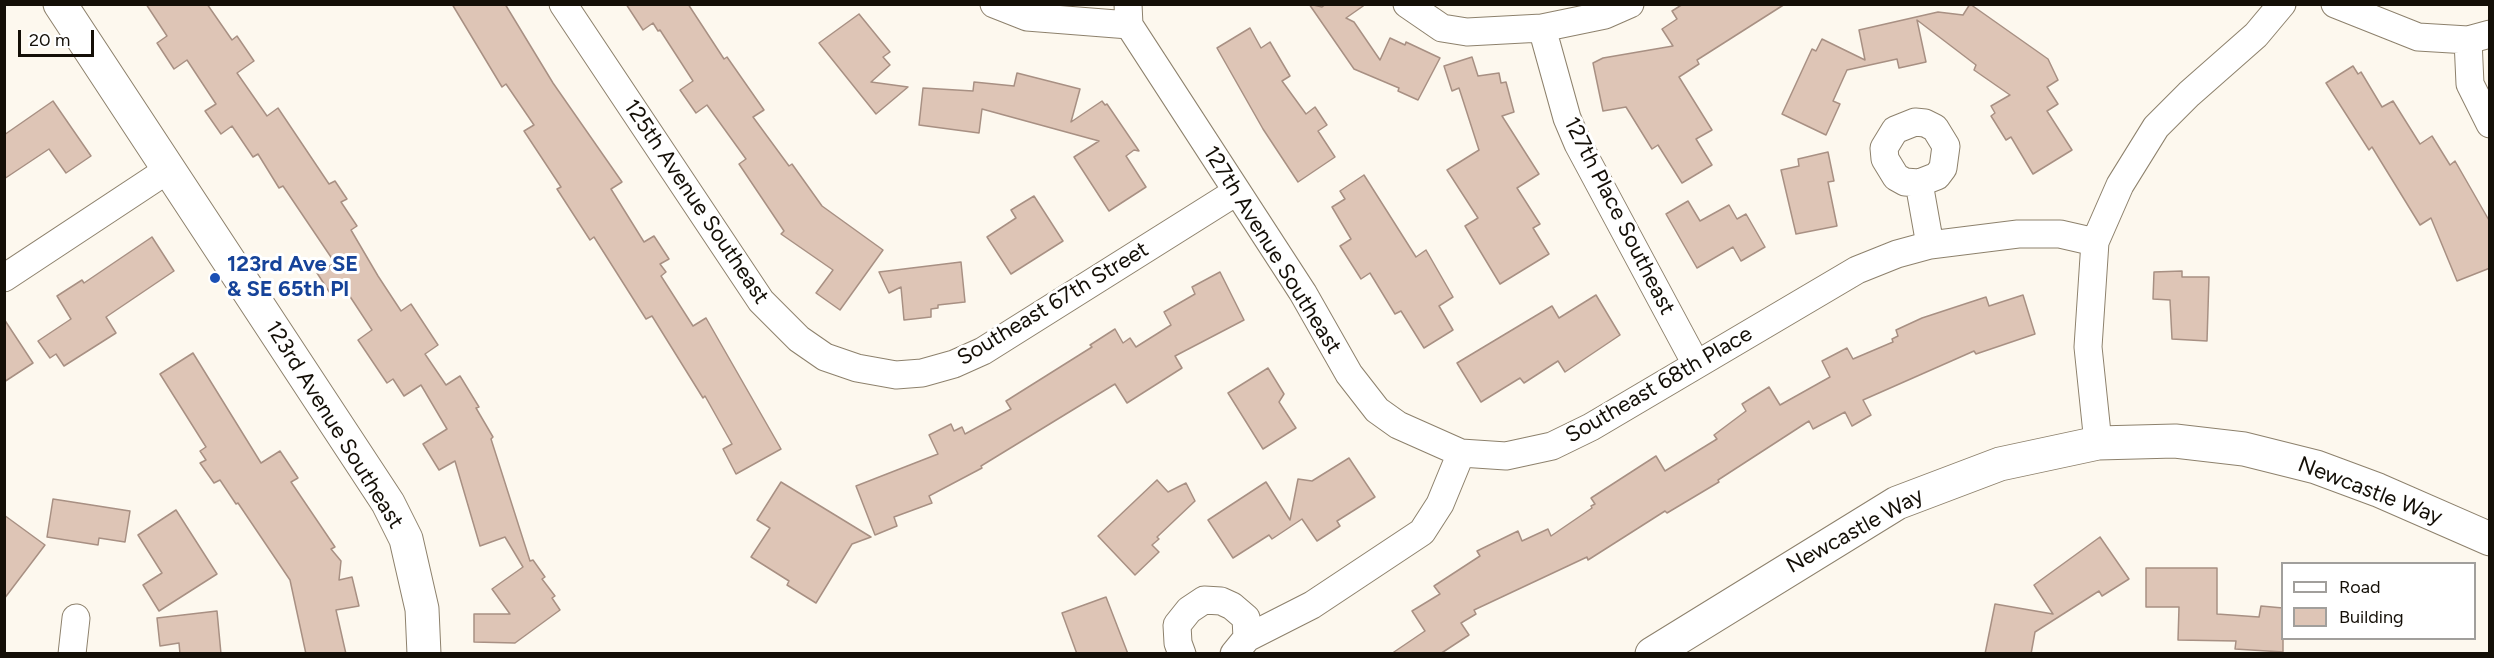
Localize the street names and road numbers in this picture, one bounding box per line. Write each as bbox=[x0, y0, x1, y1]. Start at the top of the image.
street label: 125th Avenue Southeast bbox=[618, 95, 774, 309]
street label: 127th Place Southeast bbox=[1558, 113, 1680, 319]
street label: 127th Avenue Southeast bbox=[1197, 141, 1347, 359]
street label: Southeast 67th Street bbox=[953, 236, 1153, 372]
street label: 123rd Avenue Southeast bbox=[259, 316, 409, 534]
street label: Southeast 68th Place bbox=[1561, 321, 1757, 449]
street label: Newcastle Way bbox=[2294, 451, 2446, 531]
street label: Newcastle Way bbox=[1782, 482, 1928, 580]

